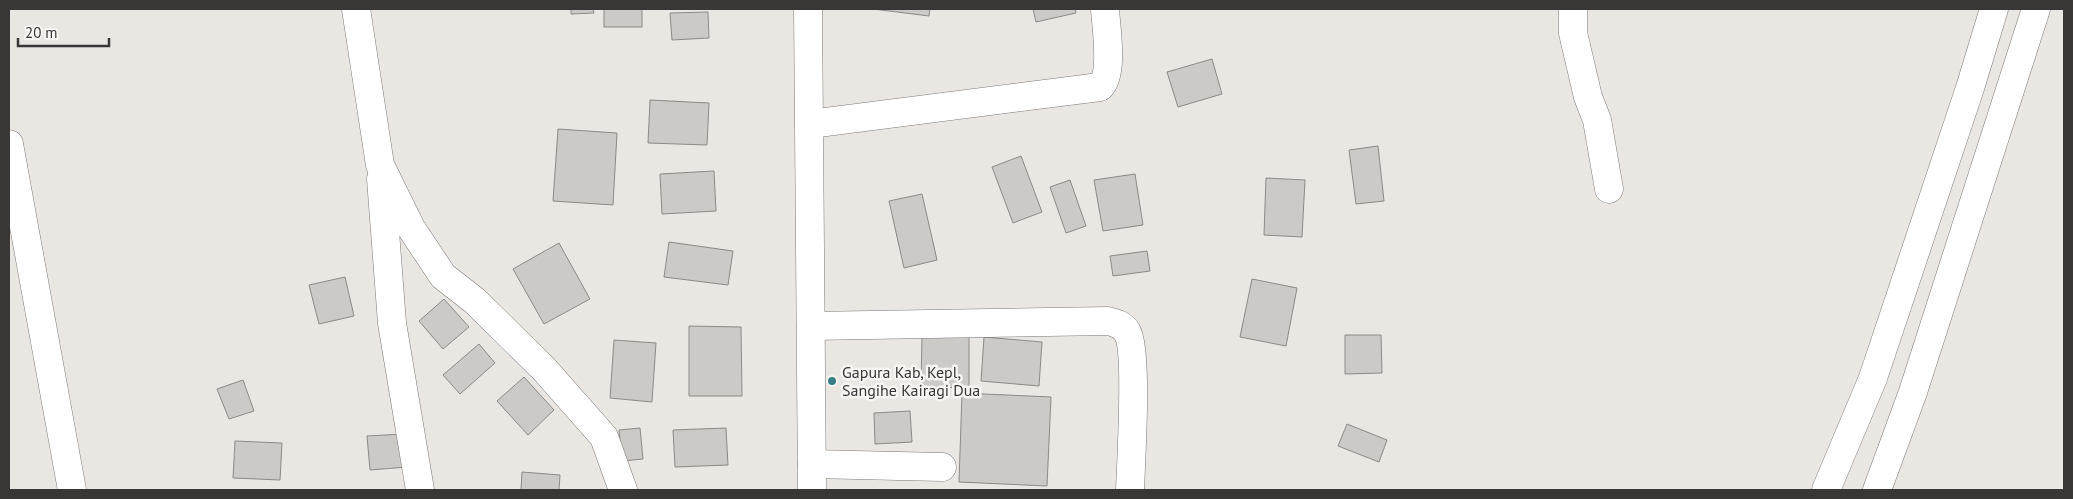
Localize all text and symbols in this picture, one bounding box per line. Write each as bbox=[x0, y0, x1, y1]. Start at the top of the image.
scale bar bbox=[18, 15, 109, 47]
text: 20 m bbox=[25, 23, 58, 42]
place label: Gapura Kab, Kepl, Sangihe Kairagi Dua bbox=[842, 362, 980, 400]
marker: Gapura Kab, Kepl, Sangihe Kairagi Dua bbox=[826, 375, 838, 387]

